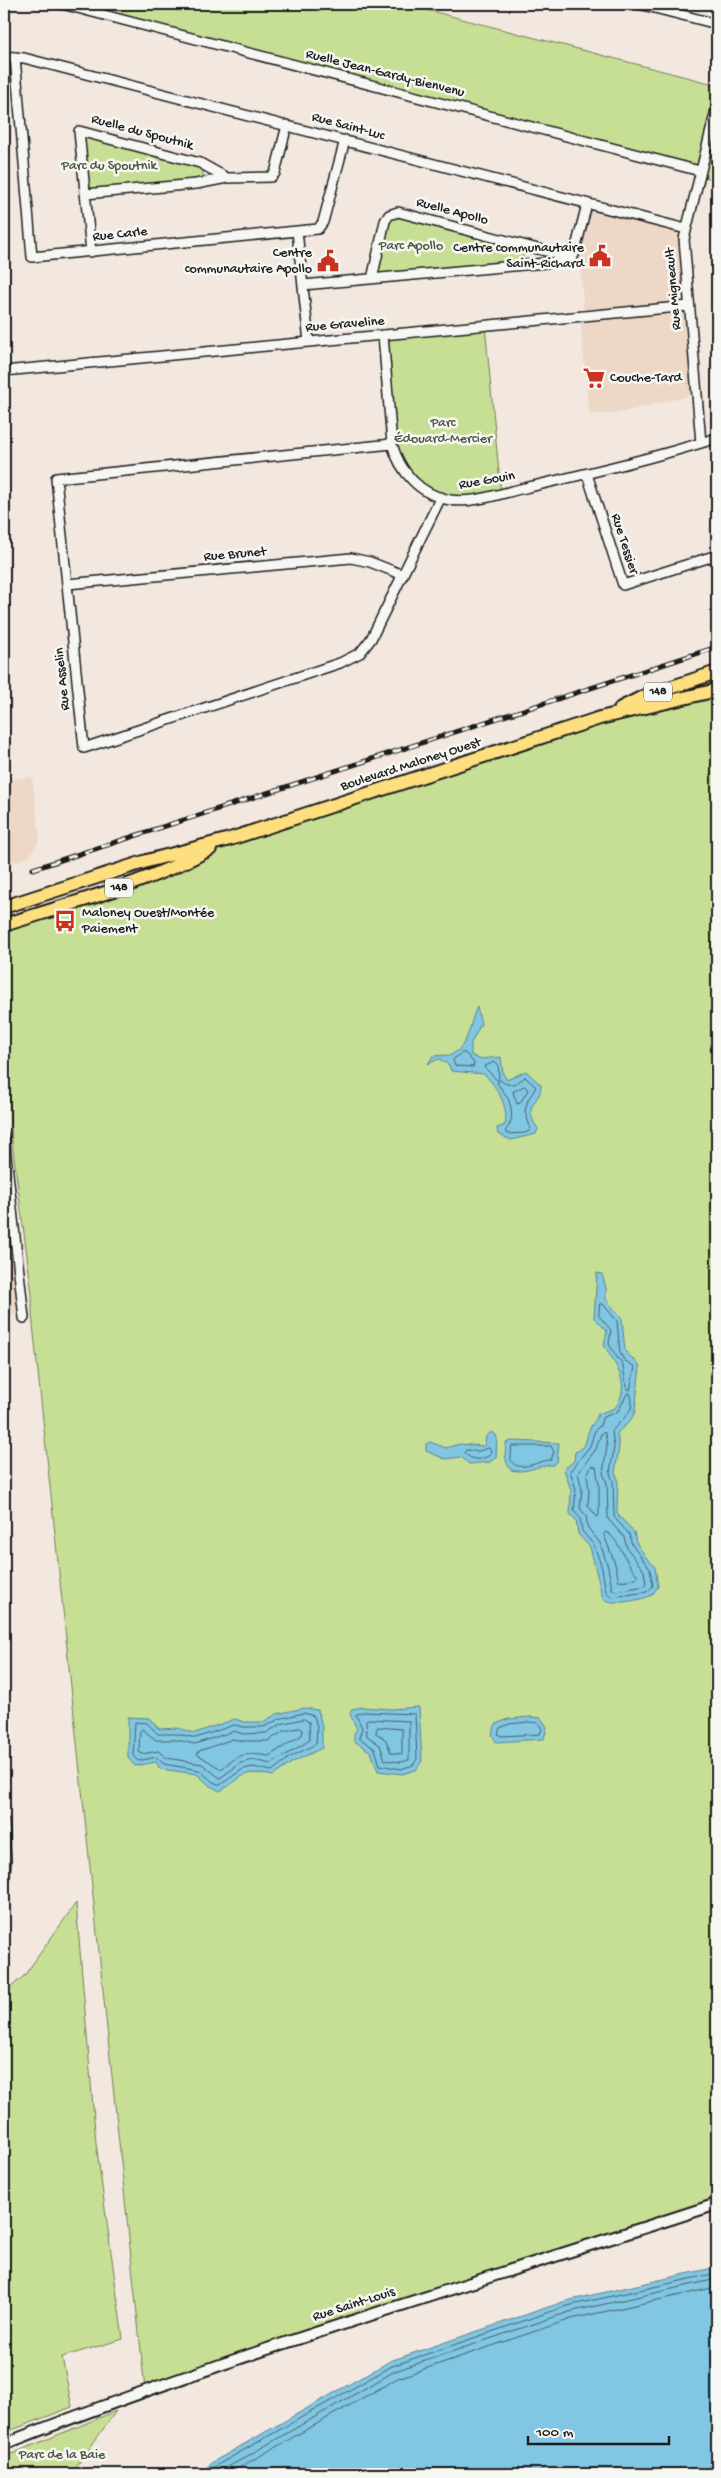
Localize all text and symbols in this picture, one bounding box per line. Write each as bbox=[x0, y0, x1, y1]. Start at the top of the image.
street label: Ruelle Jean-Gardy-Bienvenu bbox=[304, 46, 467, 102]
street label: Rue Saint-Luc bbox=[310, 109, 388, 145]
street label: Ruelle du Spoutnik bbox=[89, 111, 197, 155]
park label: Parc du Spoutnik bbox=[60, 158, 158, 175]
street label: Ruelle Apollo bbox=[414, 194, 490, 230]
street label: Rue Carle bbox=[92, 224, 149, 246]
park label: Parc Apollo bbox=[378, 238, 443, 255]
place label: Centre communautaire Saint-Richard bbox=[453, 240, 586, 273]
public building icon: Centre communautaire Saint-Richard bbox=[587, 243, 613, 269]
place label: Centre communautaire Apollo bbox=[185, 245, 313, 278]
street label: Rue Migneault bbox=[662, 246, 686, 331]
public building icon: Centre communautaire Apollo bbox=[315, 248, 341, 274]
street label: Rue Graveline bbox=[305, 313, 386, 337]
supermarket icon: Couche-Tard bbox=[581, 365, 607, 391]
place label: Couche-Tard bbox=[610, 370, 683, 387]
park label: Parc Édouard-Mercier bbox=[394, 415, 493, 448]
street label: Rue Gouin bbox=[458, 468, 517, 494]
street label: Rue Tessier bbox=[606, 512, 642, 577]
street label: Rue Brunet bbox=[203, 544, 268, 566]
street label: Rue Asselin bbox=[51, 646, 75, 711]
road number: 148 bbox=[644, 682, 672, 702]
street label: Boulevard Maloney Ouest bbox=[338, 734, 485, 796]
road number: 148 bbox=[105, 878, 133, 898]
place label: Maloney Ouest/Montée Paiement bbox=[81, 905, 215, 938]
bus stop icon: Maloney Ouest/Montée Paiement bbox=[52, 908, 78, 934]
street label: Rue Saint-Louis bbox=[311, 2283, 398, 2326]
scale bar bbox=[528, 2413, 670, 2445]
text: 100 m bbox=[535, 2424, 574, 2442]
park label: Parc de la Baie bbox=[18, 2447, 106, 2464]

